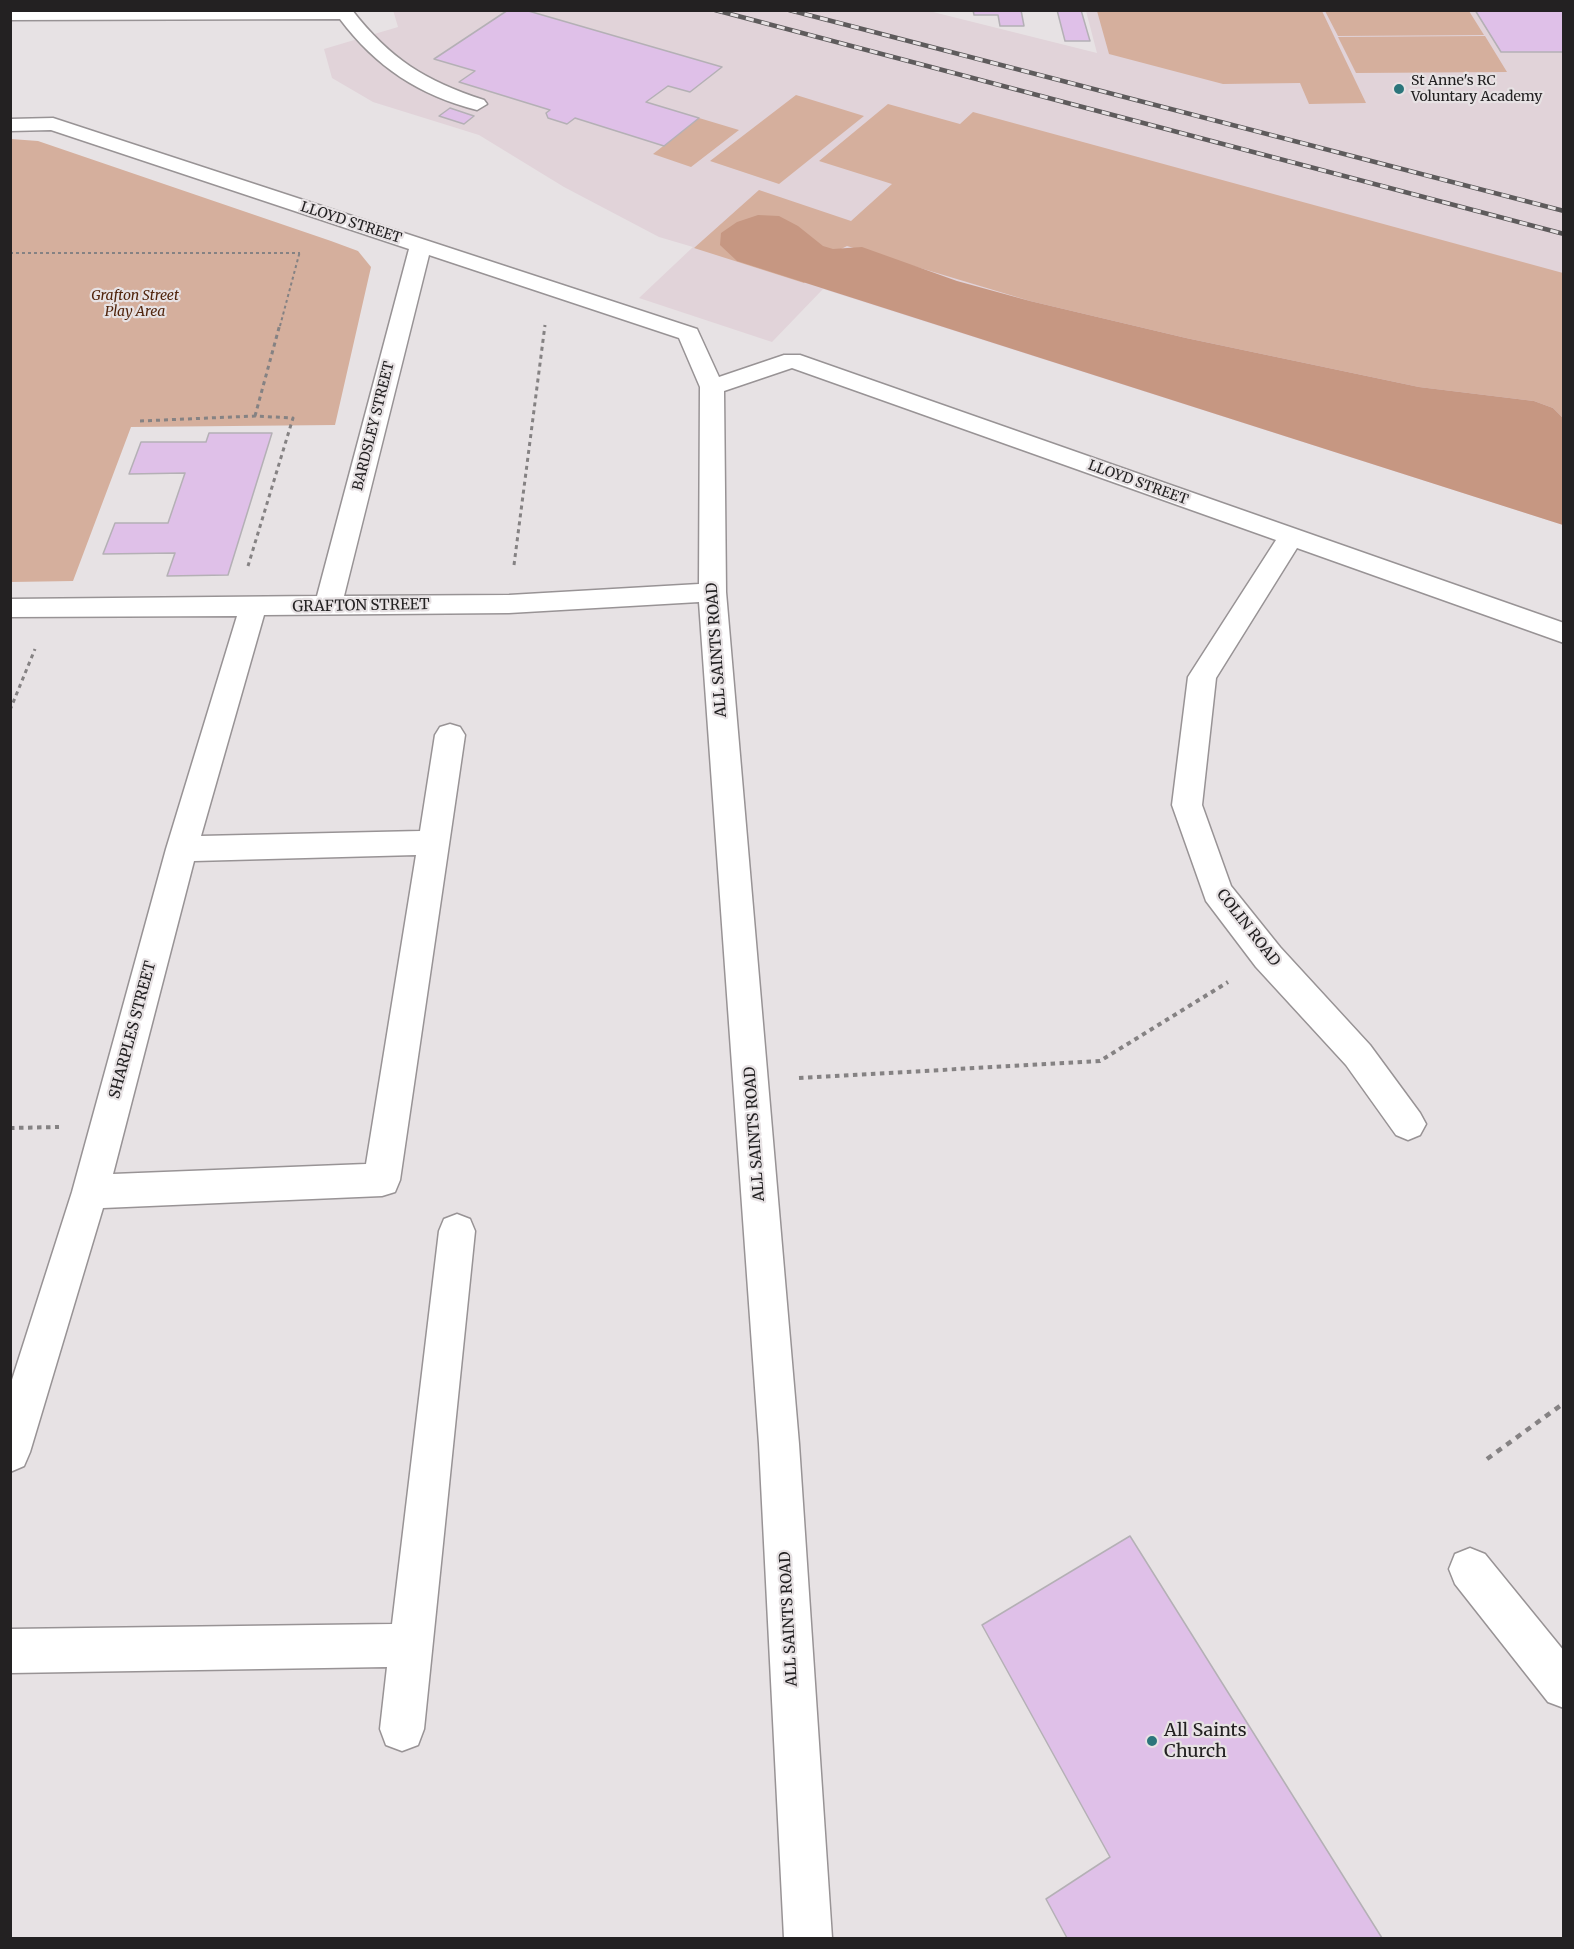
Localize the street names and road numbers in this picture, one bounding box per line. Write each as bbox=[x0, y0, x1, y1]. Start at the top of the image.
street label: LLOYD STREET bbox=[298, 199, 404, 247]
street label: BARDSLEY STREET bbox=[350, 360, 398, 492]
street label: LLOYD STREET bbox=[1086, 457, 1190, 509]
street label: ALL SAINTS ROAD bbox=[703, 582, 731, 718]
street label: GRAFTON STREET bbox=[292, 596, 430, 616]
street label: COLIN ROAD bbox=[1212, 886, 1284, 970]
street label: SHARPLES STREET bbox=[106, 959, 160, 1101]
street label: ALL SAINTS ROAD bbox=[741, 1066, 769, 1202]
street label: ALL SAINTS ROAD bbox=[776, 1551, 802, 1687]

